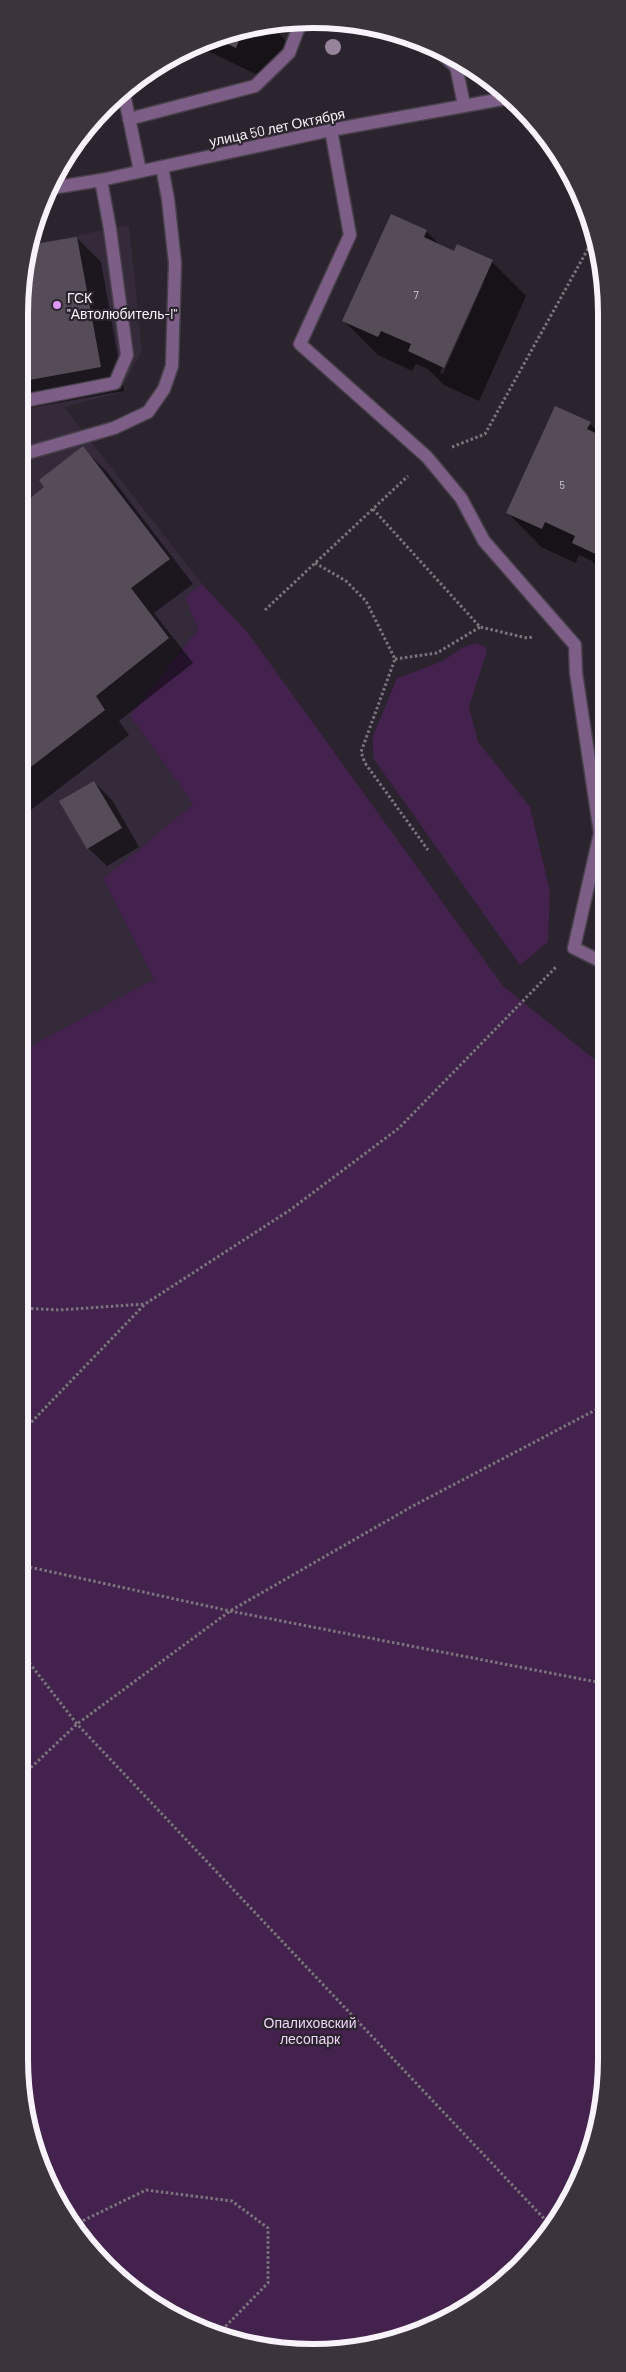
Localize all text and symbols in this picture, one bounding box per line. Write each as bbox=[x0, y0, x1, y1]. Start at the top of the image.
street label: улица 50 лет Октября bbox=[208, 104, 346, 150]
house number: 7 bbox=[413, 288, 419, 301]
place label: ГСК "Автолюбитель-I" bbox=[67, 289, 178, 322]
marker: ГСК "Автолюбитель-I" bbox=[51, 299, 63, 311]
house number: 5 bbox=[559, 478, 565, 491]
park label: Опалиховский лесопарк bbox=[264, 2014, 356, 2047]

